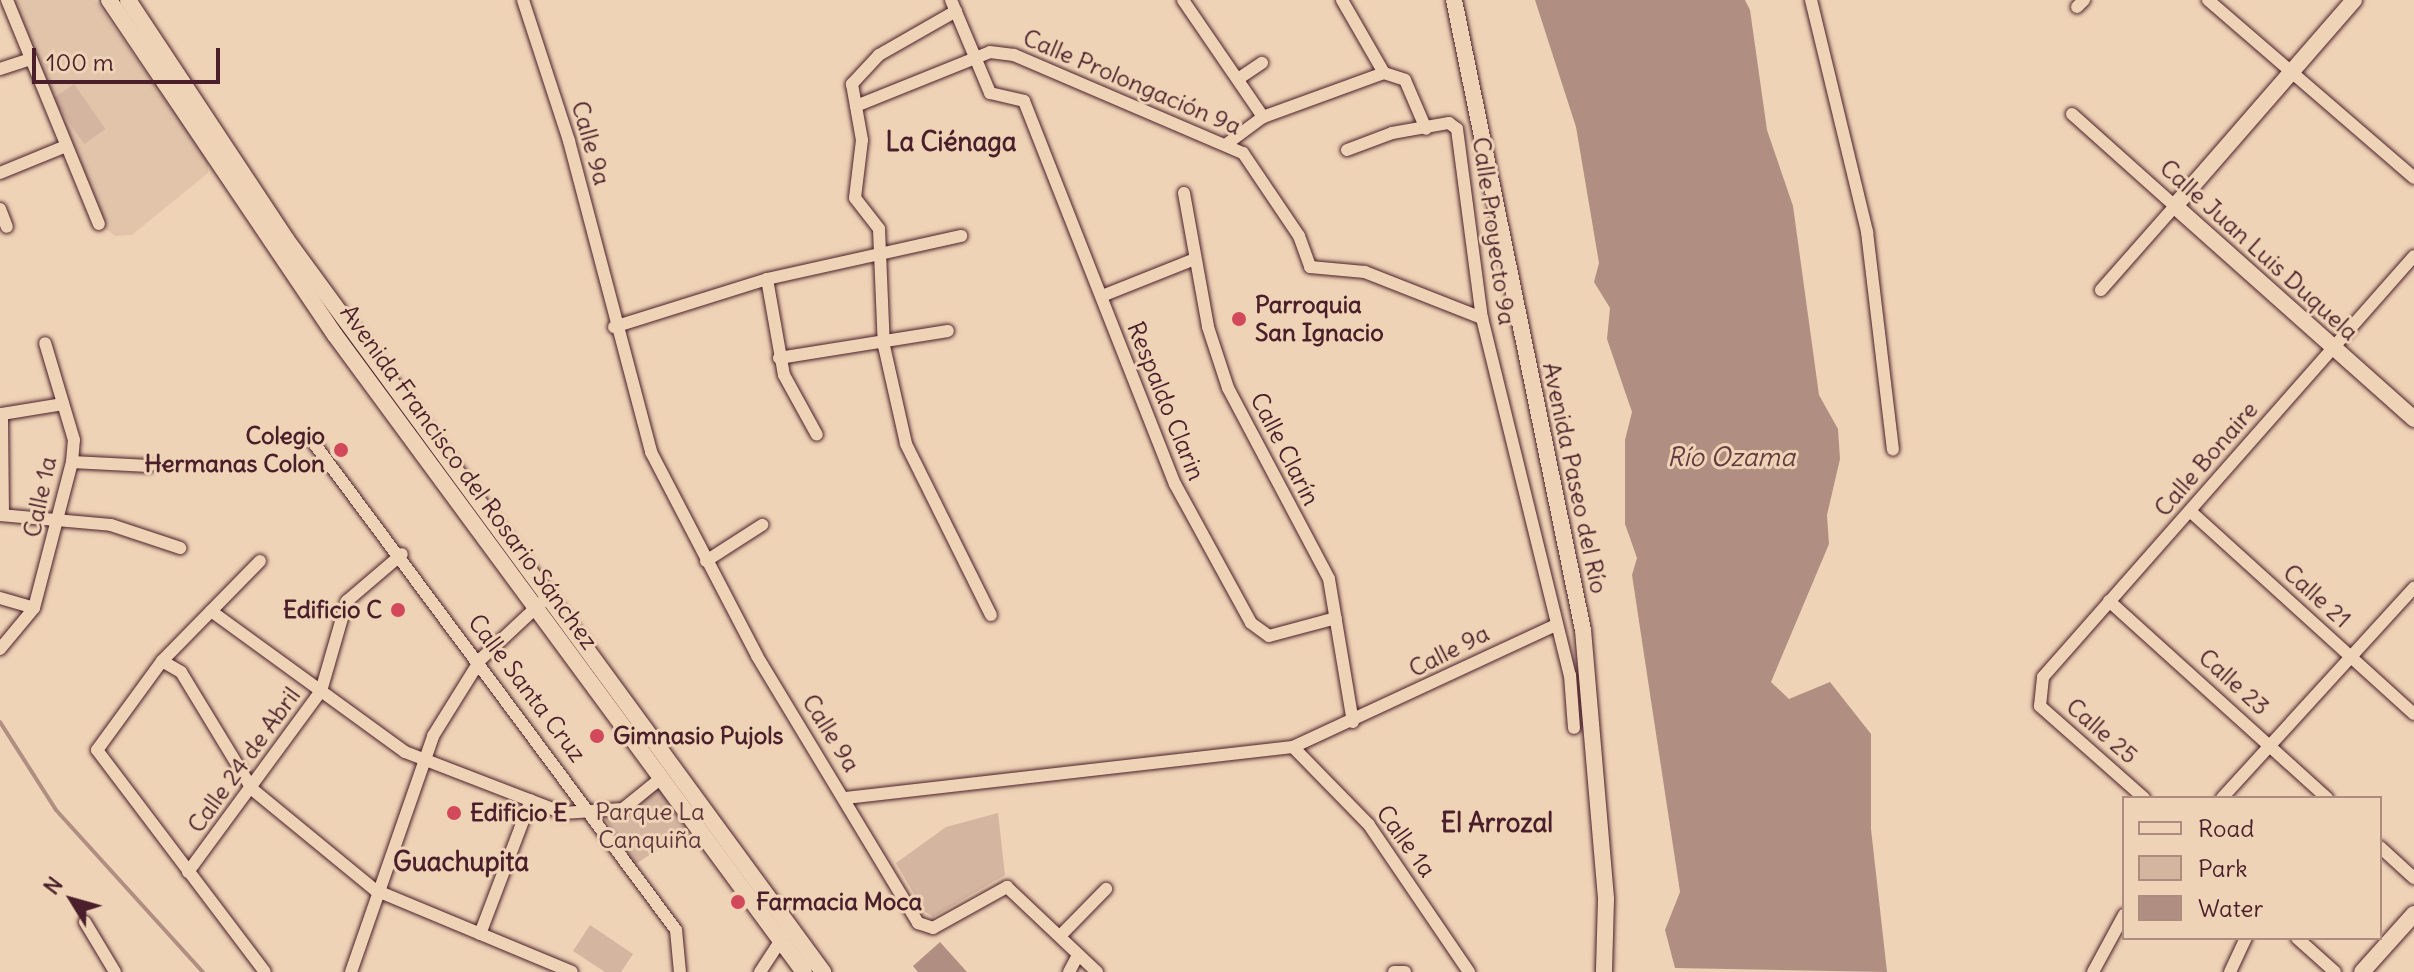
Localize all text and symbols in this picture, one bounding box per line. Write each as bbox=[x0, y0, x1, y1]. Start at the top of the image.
street label: Calle Prolongación 9a bbox=[1019, 23, 1245, 141]
scale bar bbox=[36, 32, 224, 82]
text: 100 m bbox=[46, 47, 114, 77]
street label: Calle 9a bbox=[565, 98, 617, 188]
district label: La Ciénaga bbox=[885, 126, 1017, 158]
street label: Calle Proyecto 9a bbox=[1467, 135, 1521, 327]
street label: Calle Juan Luis Duquela bbox=[2154, 153, 2364, 347]
place label: Parroquia San Ignacio bbox=[1255, 291, 1384, 347]
street label: Avenida Francisco del Rosario Sánchez bbox=[334, 299, 604, 655]
marker: Parroquia San Ignacio bbox=[1230, 310, 1248, 328]
street label: Respaldo Clarin bbox=[1121, 317, 1211, 485]
street label: Avenida Paseo del Río bbox=[1536, 360, 1614, 596]
street label: Calle Clarín bbox=[1244, 388, 1326, 510]
street label: Calle Bonaire bbox=[2148, 396, 2264, 522]
place label: Colegio Hermanas Colon bbox=[144, 422, 325, 478]
marker: Colegio Hermanas Colon bbox=[332, 441, 350, 459]
water label: Río Ozama bbox=[1667, 441, 1795, 473]
street label: Calle 1a bbox=[17, 454, 63, 540]
street label: Calle 21 bbox=[2277, 558, 2357, 634]
place label: Edificio C bbox=[283, 596, 382, 624]
marker: Edificio C bbox=[389, 601, 407, 619]
street label: Calle Santa Cruz bbox=[462, 608, 592, 768]
street label: Calle 9a bbox=[1404, 619, 1494, 683]
street label: Calle 23 bbox=[2193, 643, 2275, 721]
street label: Calle 24 de Abril bbox=[182, 682, 306, 838]
street label: Calle 9a bbox=[796, 689, 866, 777]
street label: Calle 25 bbox=[2060, 692, 2144, 770]
place label: Gimnasio Pujols bbox=[613, 722, 783, 750]
marker: Gimnasio Pujols bbox=[588, 727, 606, 745]
legend bbox=[2122, 796, 2382, 940]
park label: Parque La Canquiña bbox=[595, 798, 705, 854]
place label: Edificio E bbox=[470, 799, 567, 827]
street label: Calle 1a bbox=[1370, 799, 1442, 883]
marker: Edificio E bbox=[445, 804, 463, 822]
district label: El Arrozal bbox=[1441, 807, 1553, 839]
text: Road bbox=[2198, 813, 2254, 843]
district label: Guachupita bbox=[393, 846, 529, 878]
text: Park bbox=[2198, 853, 2248, 883]
north arrow bbox=[32, 860, 112, 940]
text: N bbox=[37, 871, 69, 900]
place label: Farmacia Moca bbox=[756, 888, 922, 916]
marker: Farmacia Moca bbox=[727, 891, 749, 913]
text: Water bbox=[2198, 893, 2263, 923]

